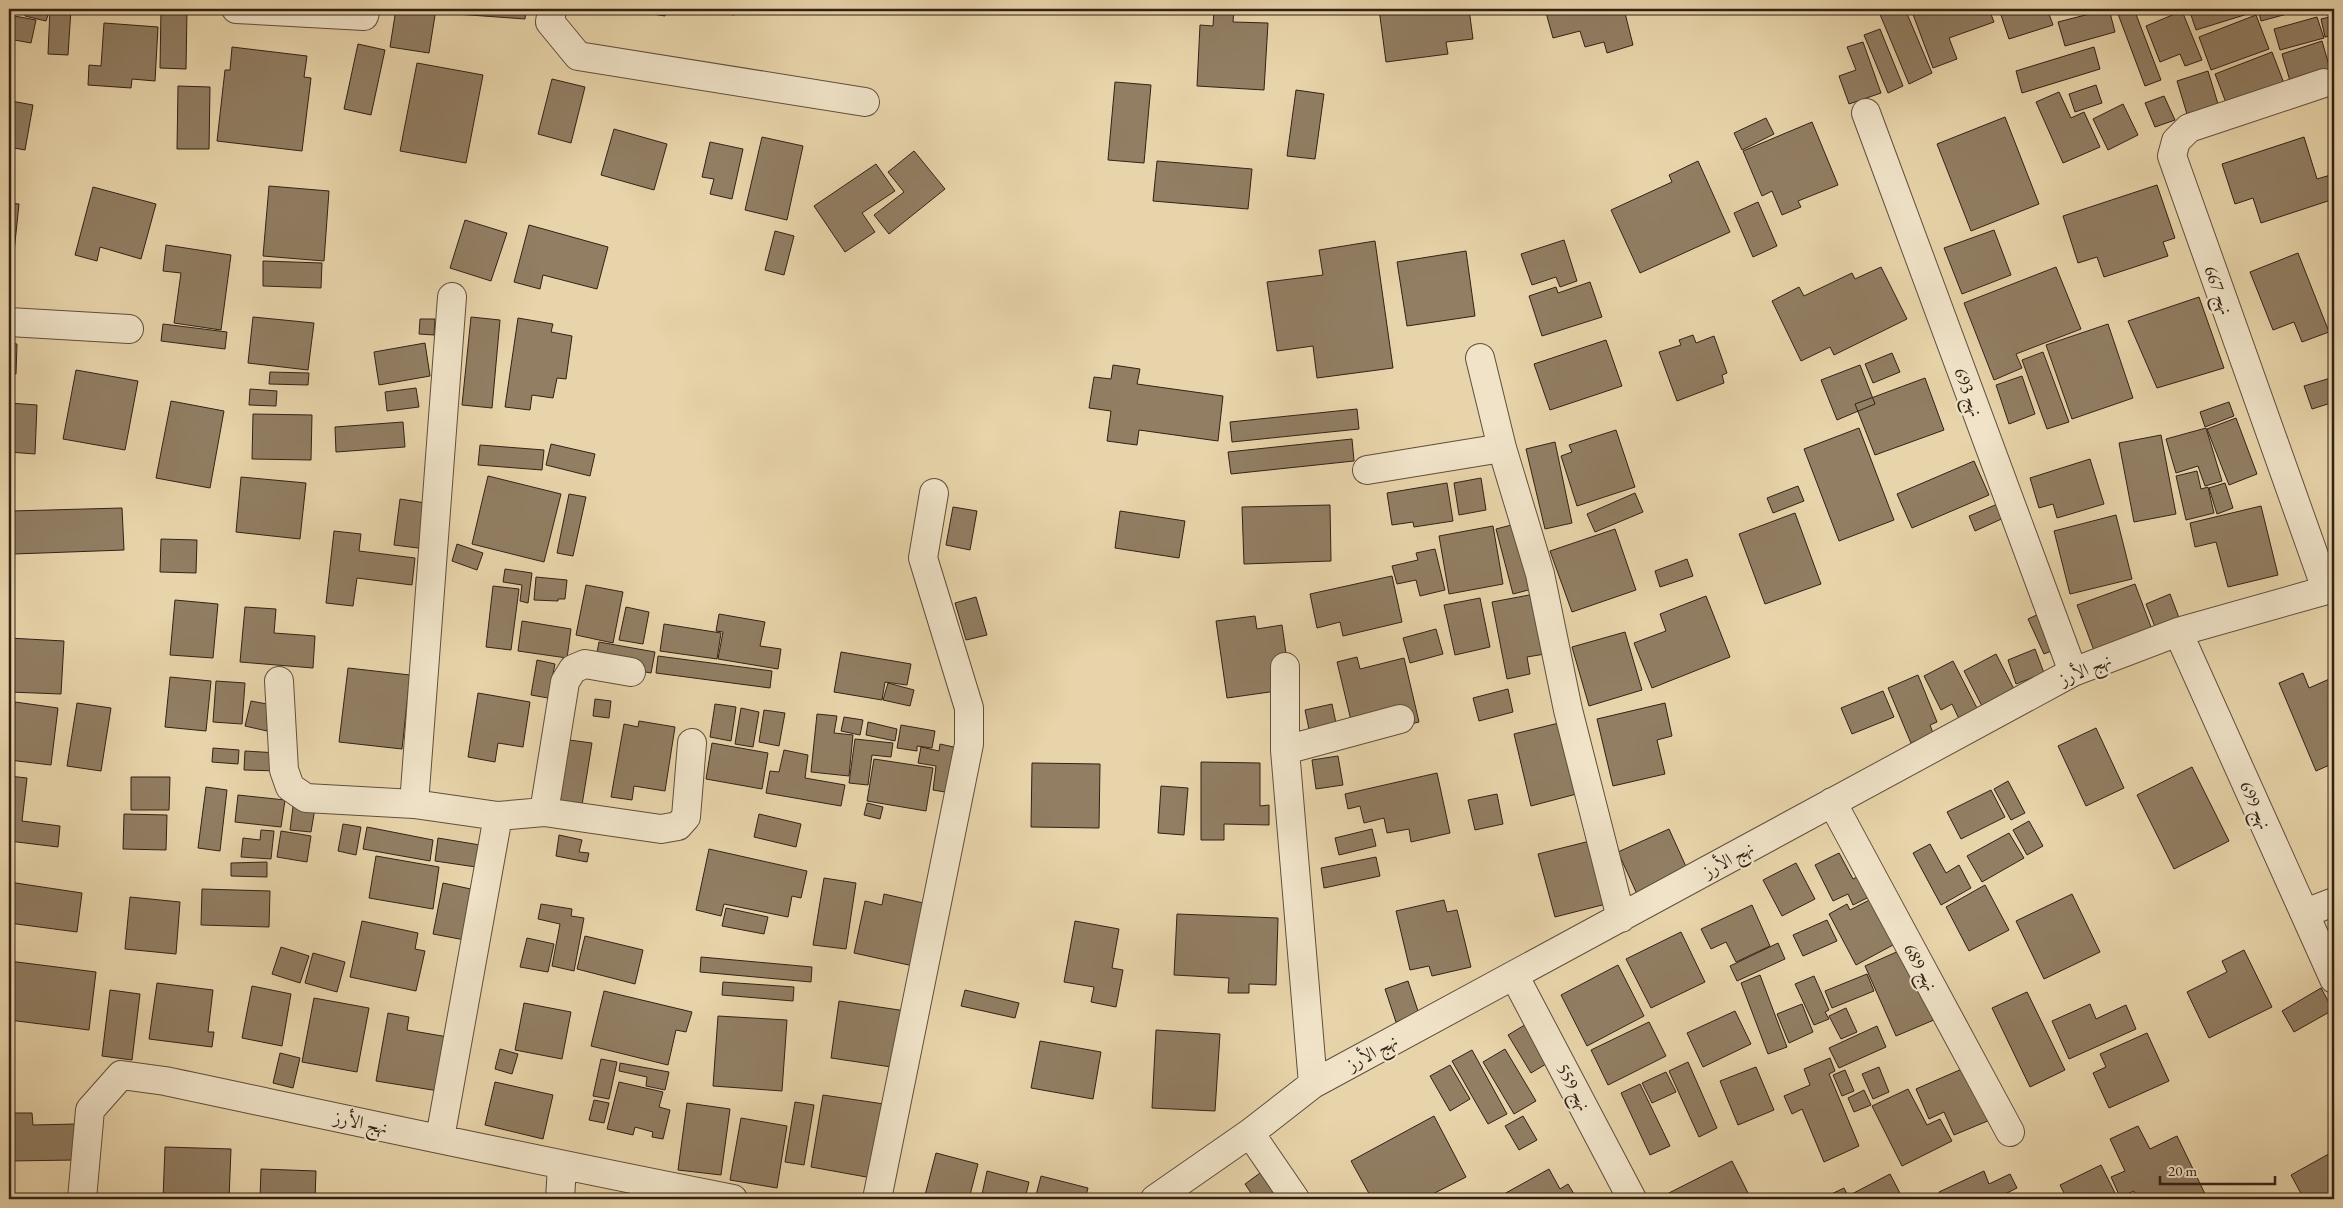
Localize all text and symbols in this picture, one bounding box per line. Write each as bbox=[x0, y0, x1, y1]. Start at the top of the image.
street label: نهج 667 bbox=[2195, 262, 2238, 319]
street label: نهج 693 bbox=[1945, 364, 1988, 421]
street label: نهج الأرز bbox=[2053, 647, 2117, 696]
street label: نهج 699 bbox=[2231, 777, 2277, 835]
street label: نهج الأرز bbox=[1696, 835, 1760, 888]
street label: نهج 689 bbox=[1895, 939, 1943, 997]
street label: نهج الأرز bbox=[1340, 1028, 1404, 1081]
street label: نهج 559 bbox=[1548, 1059, 1596, 1117]
street label: نهج الأرز bbox=[329, 1104, 390, 1144]
scale bar bbox=[2160, 1153, 2276, 1185]
text: 20 m bbox=[2168, 1161, 2197, 1180]

